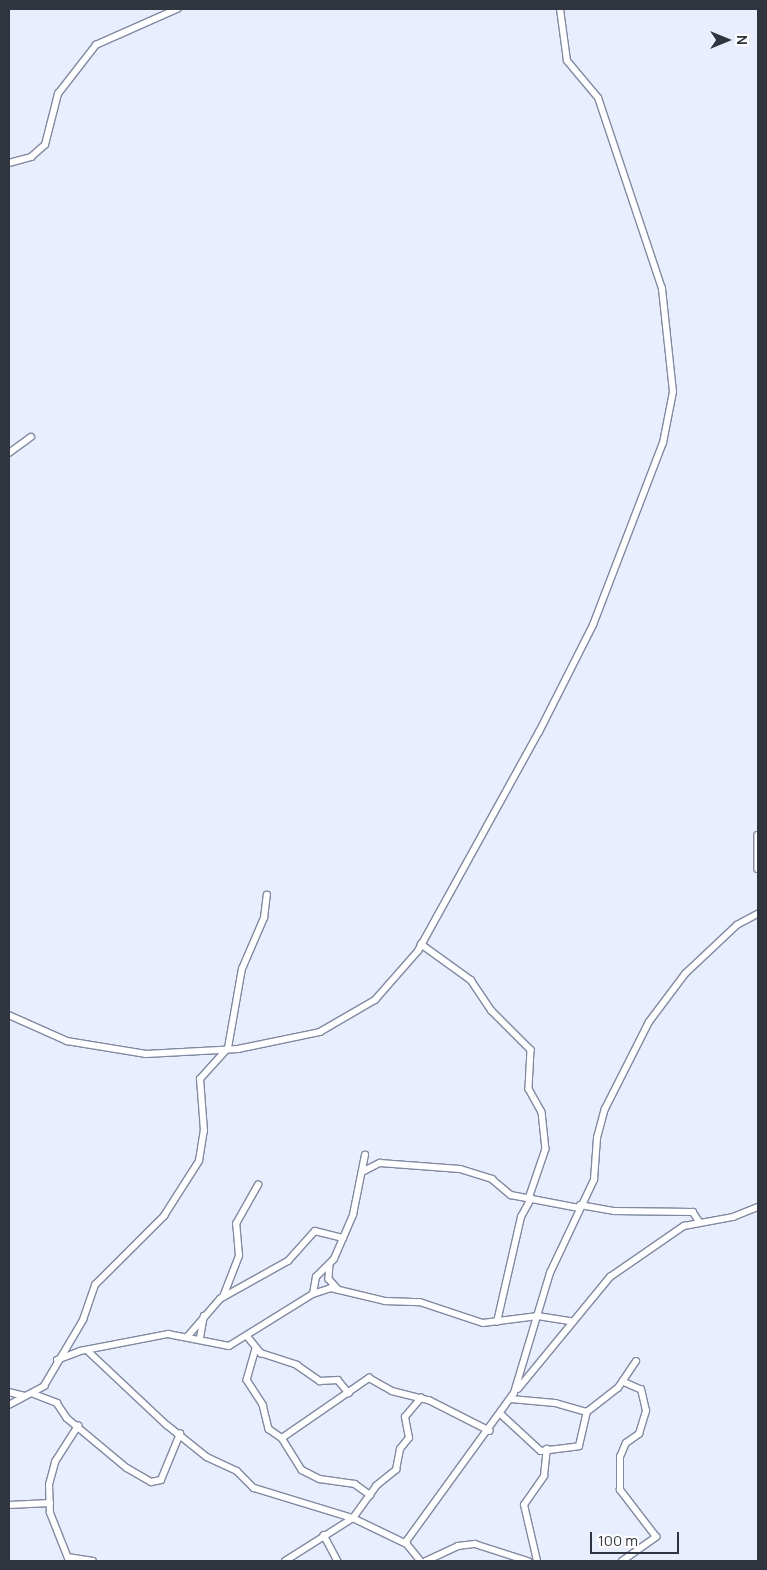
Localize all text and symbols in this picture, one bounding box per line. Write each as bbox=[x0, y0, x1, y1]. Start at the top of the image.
north arrow bbox=[702, 15, 752, 65]
text: N bbox=[733, 35, 752, 45]
scale bar bbox=[592, 1522, 681, 1554]
text: 100 m bbox=[598, 1530, 638, 1551]

